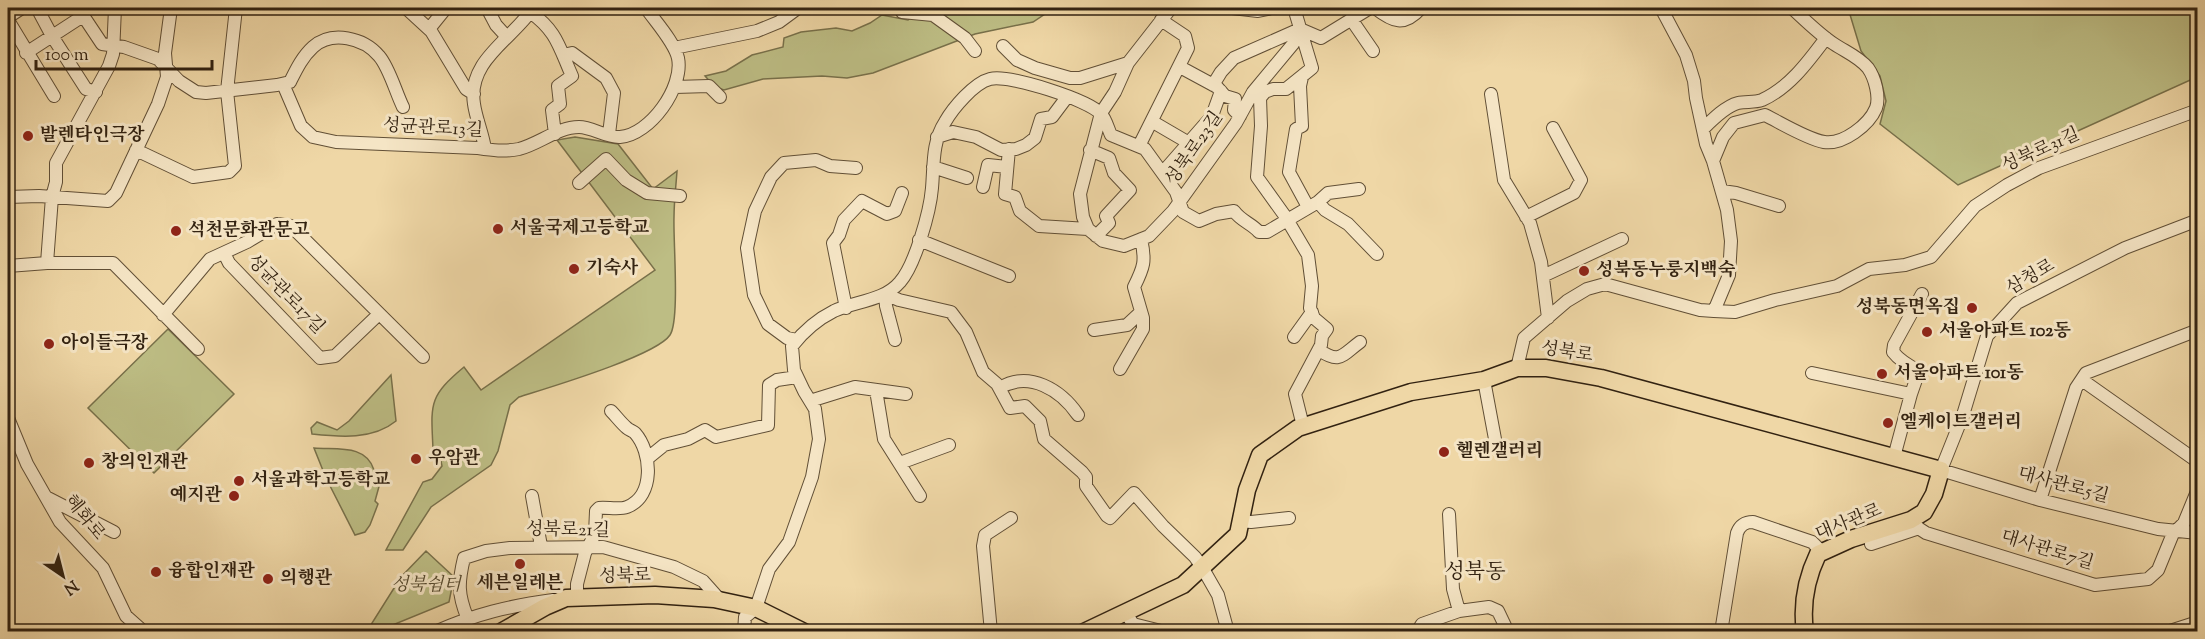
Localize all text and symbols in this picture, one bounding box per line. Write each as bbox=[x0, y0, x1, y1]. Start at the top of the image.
scale bar bbox=[36, 33, 212, 71]
text: 100 m bbox=[45, 43, 89, 69]
street label: 성북로23길 bbox=[1160, 107, 1230, 191]
street label: 성균관로13길 bbox=[382, 113, 484, 145]
street label: 성북로31길 bbox=[1998, 122, 2084, 180]
place label: 발렌타인극장 bbox=[40, 123, 145, 149]
marker: 발렌타인극장 bbox=[21, 129, 35, 143]
place label: 서울국제고등학교 bbox=[510, 216, 650, 242]
place label: 석천문화관문고 bbox=[188, 218, 310, 244]
marker: 서울국제고등학교 bbox=[491, 222, 505, 236]
marker: 석천문화관문고 bbox=[169, 224, 183, 238]
street label: 성균관로17길 bbox=[240, 249, 330, 341]
street label: 삼청로 bbox=[2002, 254, 2060, 302]
place label: 기숙사 bbox=[586, 256, 639, 282]
place label: 성북동누룽지백숙 bbox=[1596, 258, 1736, 284]
marker: 기숙사 bbox=[567, 262, 581, 276]
marker: 성북동누룽지백숙 bbox=[1577, 264, 1591, 278]
place label: 성북동면옥집 bbox=[1856, 295, 1960, 321]
marker: 성북동면옥집 bbox=[1965, 301, 1979, 315]
place label: 서울아파트 102동 bbox=[1939, 319, 2071, 345]
marker: 서울아파트 102동 bbox=[1920, 325, 1934, 339]
place label: 아이들극장 bbox=[61, 331, 149, 357]
street label: 성북로 bbox=[1539, 336, 1595, 370]
marker: 아이들극장 bbox=[42, 337, 56, 351]
place label: 서울아파트 101동 bbox=[1894, 361, 2024, 387]
marker: 서울아파트 101동 bbox=[1875, 367, 1889, 381]
place label: 엘케이트갤러리 bbox=[1900, 410, 2022, 436]
marker: 엘케이트갤러리 bbox=[1881, 416, 1895, 430]
place label: 헬렌갤러리 bbox=[1456, 439, 1543, 465]
marker: 헬렌갤러리 bbox=[1437, 445, 1451, 459]
place label: 우암관 bbox=[428, 446, 481, 472]
place label: 창의인재관 bbox=[101, 450, 189, 476]
marker: 우암관 bbox=[409, 452, 423, 466]
marker: 창의인재관 bbox=[82, 456, 96, 470]
street label: 대사관로5길 bbox=[2015, 461, 2111, 511]
place label: 서울과학고등학교 bbox=[251, 468, 391, 494]
marker: 서울과학고등학교 bbox=[232, 474, 246, 488]
place label: 예지관 bbox=[170, 483, 223, 509]
marker: 예지관 bbox=[227, 489, 241, 503]
street label: 혜화로 bbox=[57, 490, 111, 546]
street label: 대사관로 bbox=[1812, 498, 1886, 548]
street label: 성북로21길 bbox=[526, 517, 610, 545]
street label: 대사관로7길 bbox=[1997, 525, 2097, 577]
north arrow bbox=[33, 546, 93, 606]
marker: 세븐일레븐 bbox=[513, 557, 527, 571]
district label: 성북동 bbox=[1445, 558, 1505, 588]
place label: 융합인재관 bbox=[168, 559, 256, 585]
street label: 성북로 bbox=[599, 564, 651, 590]
marker: 융합인재관 bbox=[149, 565, 163, 579]
place label: 의행관 bbox=[280, 566, 333, 592]
place label: 세븐일레븐 bbox=[477, 571, 563, 597]
marker: 의행관 bbox=[261, 572, 275, 586]
text: N bbox=[58, 573, 82, 599]
park label: 성북쉼터 bbox=[391, 573, 462, 599]

